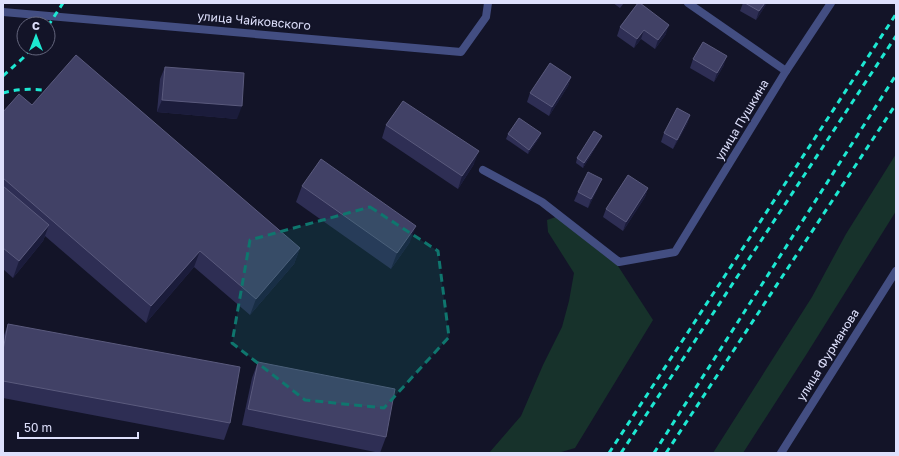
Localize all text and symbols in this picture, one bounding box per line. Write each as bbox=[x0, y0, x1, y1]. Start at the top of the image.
street label: улица Чайковского bbox=[197, 8, 311, 33]
north arrow bbox=[16, 16, 56, 56]
text: С bbox=[32, 19, 40, 32]
street label: улица Пушкина bbox=[711, 76, 772, 163]
street label: улица Фурманова bbox=[793, 306, 862, 404]
scale bar bbox=[18, 414, 138, 440]
text: 50 m bbox=[24, 420, 52, 435]

